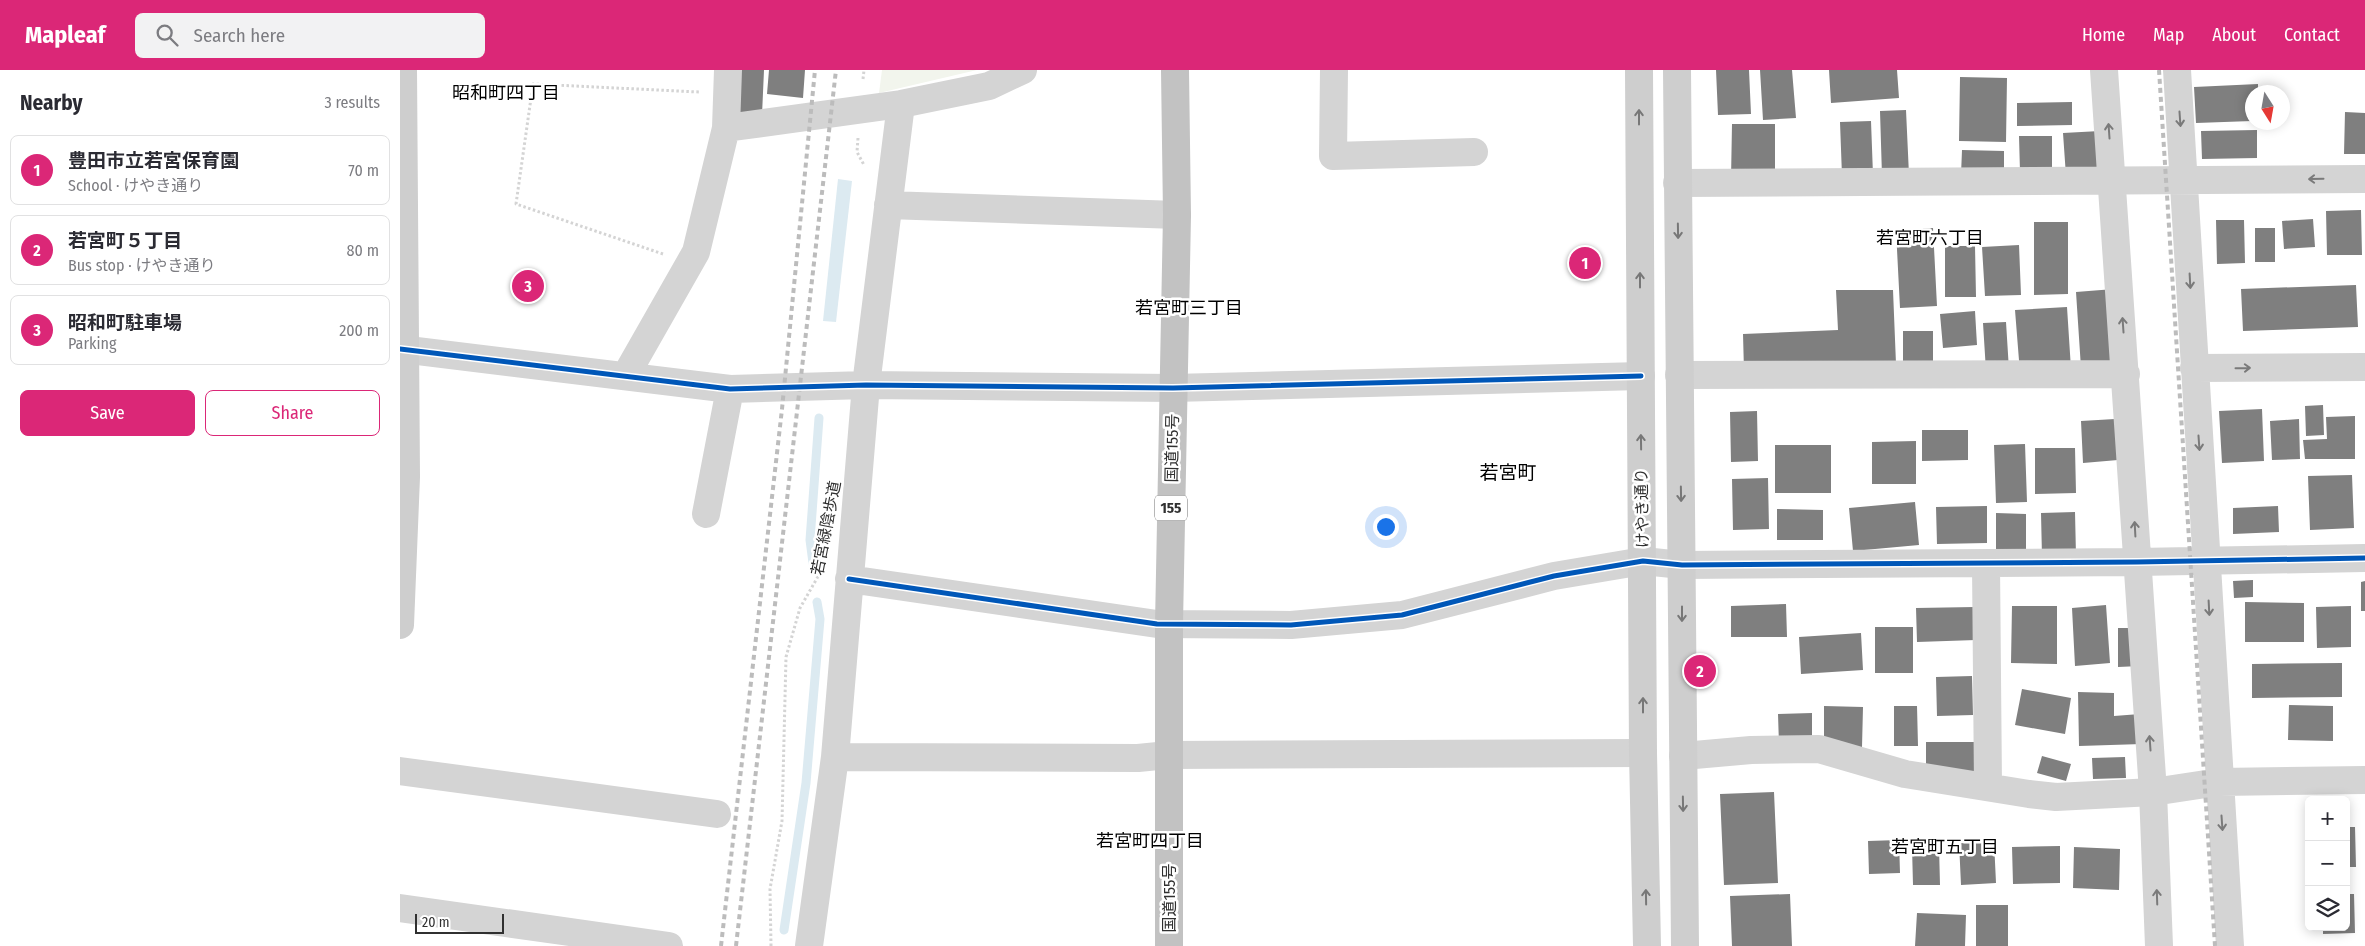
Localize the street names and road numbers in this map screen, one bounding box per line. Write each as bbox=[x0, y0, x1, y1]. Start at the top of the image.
street label: 国道155号 bbox=[1162, 413, 1182, 483]
street label: けやき通り bbox=[1632, 468, 1652, 548]
street label: 若宮緑陰歩道 bbox=[808, 479, 844, 577]
road number: 155 bbox=[1155, 496, 1187, 520]
street label: 国道155号 bbox=[1160, 864, 1179, 932]

